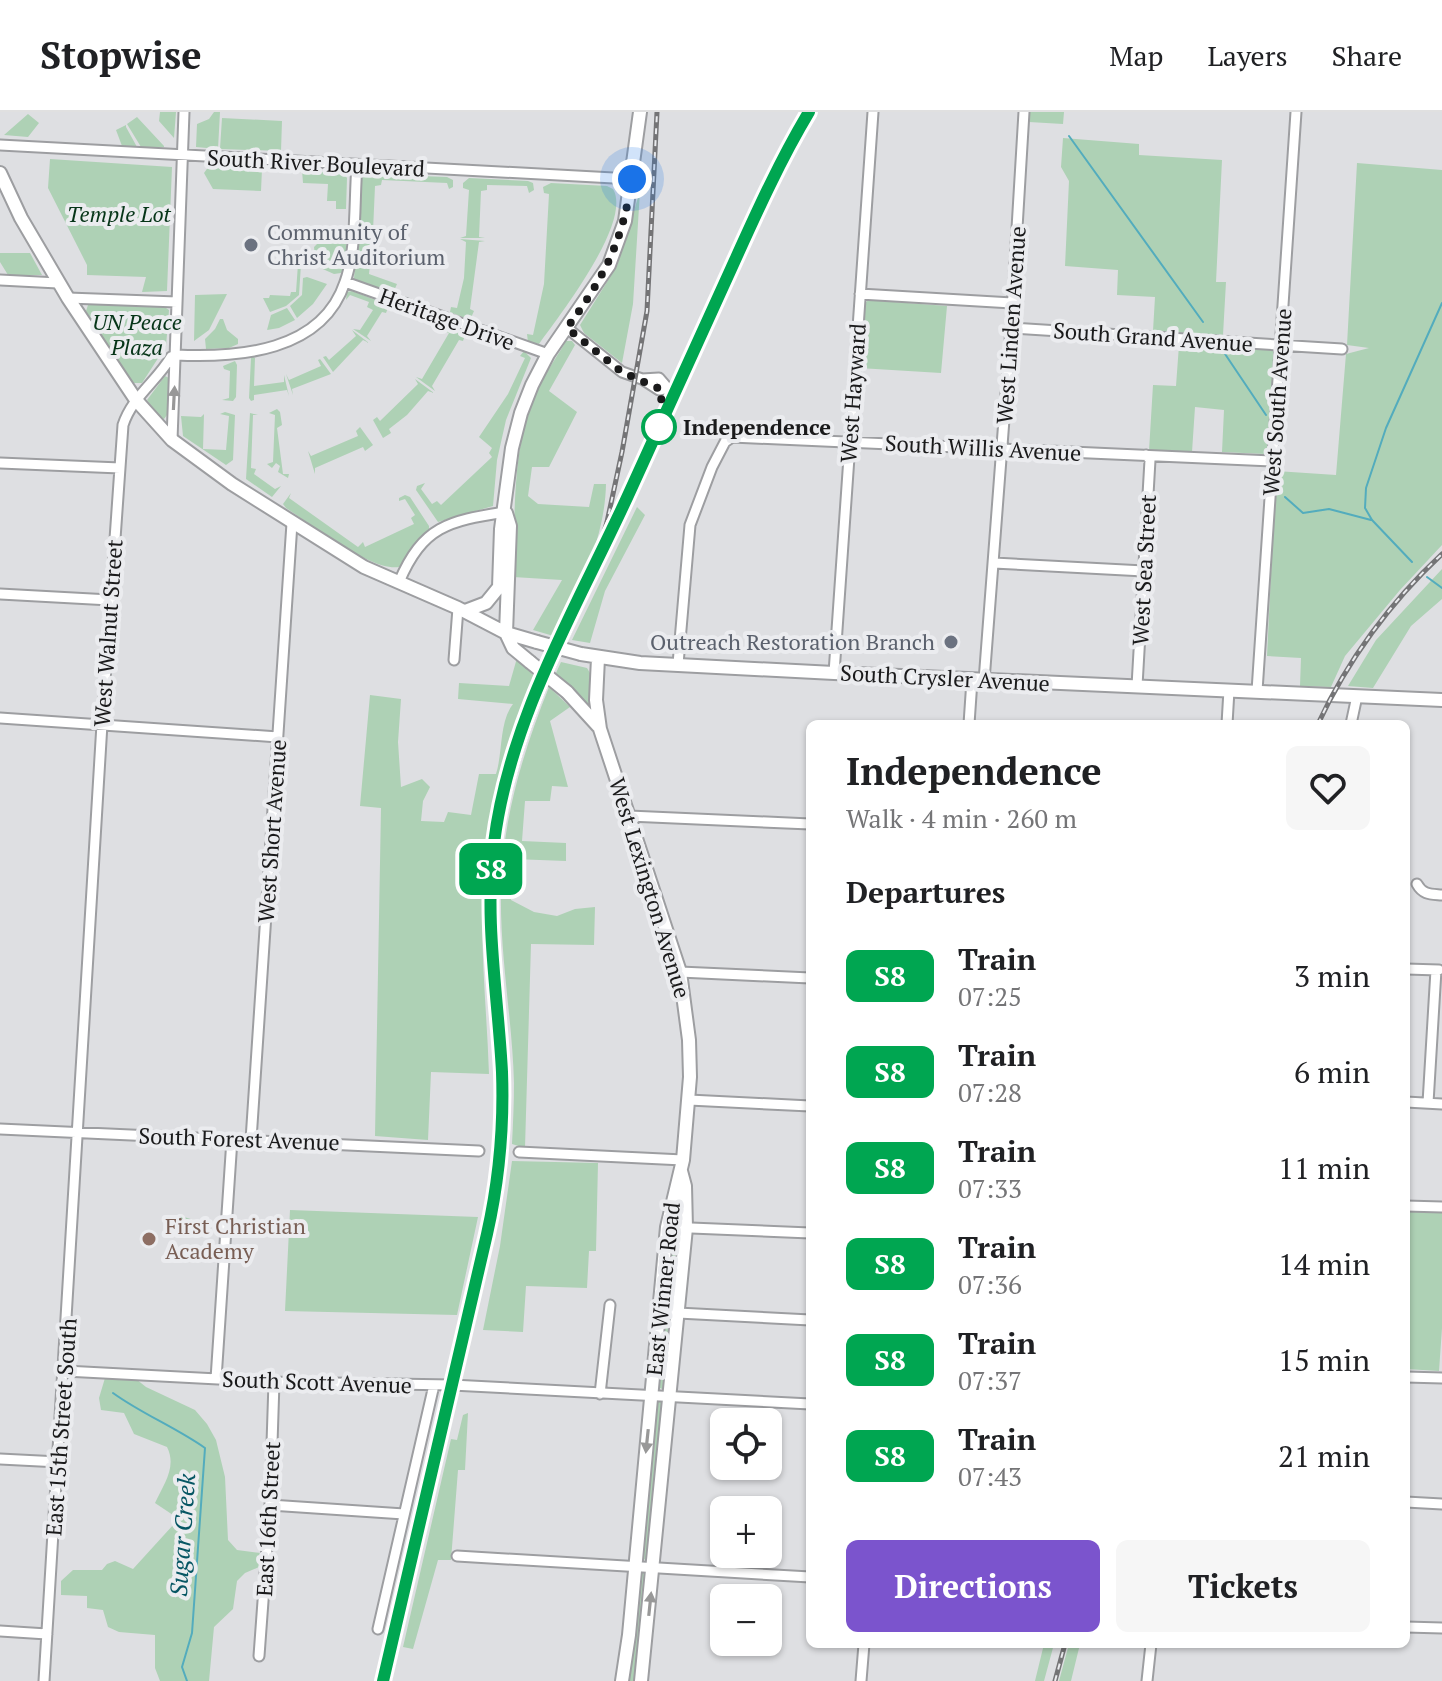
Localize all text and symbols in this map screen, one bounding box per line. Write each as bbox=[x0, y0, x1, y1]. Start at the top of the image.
text: Stopwise bbox=[40, 30, 202, 80]
text: Map bbox=[1109, 37, 1163, 74]
text: Layers bbox=[1207, 37, 1288, 74]
text: Share bbox=[1332, 37, 1402, 74]
street label: South River Boulevard bbox=[207, 142, 426, 183]
your location bbox=[612, 159, 652, 199]
park label: Temple Lot bbox=[67, 199, 172, 228]
place label: Community of Christ Auditorium bbox=[267, 217, 445, 271]
street label: West Linden Avenue bbox=[989, 225, 1032, 425]
marker: Community of Christ Auditorium bbox=[242, 236, 260, 254]
street label: Heritage Drive bbox=[376, 281, 519, 356]
park label: UN Peace Plaza bbox=[92, 307, 182, 361]
street label: West South Avenue bbox=[1255, 307, 1298, 497]
street label: South Grand Avenue bbox=[1052, 315, 1254, 358]
street label: West Hayward bbox=[833, 322, 872, 464]
one-way arrow bbox=[168, 385, 181, 410]
marker: Independence bbox=[642, 410, 676, 444]
place label: Independence bbox=[683, 412, 831, 441]
street label: South Willis Avenue bbox=[884, 428, 1082, 467]
street label: West Sea Street bbox=[1125, 494, 1162, 646]
street label: West Walnut Street bbox=[86, 538, 129, 728]
place label: Outreach Restoration Branch bbox=[650, 627, 935, 656]
marker: Outreach Restoration Branch bbox=[942, 633, 960, 651]
street label: South Crysler Avenue bbox=[840, 658, 1051, 697]
street label: West Short Avenue bbox=[251, 738, 292, 924]
text: Independence bbox=[846, 746, 1102, 796]
button: heart bbox=[1286, 746, 1370, 830]
street label: West Lexington Avenue bbox=[603, 774, 698, 1002]
text: Walk · 4 min · 260 m bbox=[846, 801, 1077, 835]
line badge: S8 bbox=[455, 843, 527, 895]
text: S8 bbox=[475, 850, 507, 887]
text: Departures bbox=[846, 872, 1005, 912]
text: Train bbox=[958, 939, 1036, 979]
text: 3 min bbox=[1294, 956, 1370, 996]
text: S8 bbox=[874, 957, 906, 994]
text: 07:25 bbox=[958, 979, 1022, 1013]
text: Train bbox=[958, 1035, 1036, 1075]
text: 6 min bbox=[1294, 1052, 1370, 1092]
text: S8 bbox=[874, 1053, 906, 1090]
text: 07:28 bbox=[958, 1075, 1022, 1109]
street label: South Forest Avenue bbox=[138, 1120, 340, 1157]
text: Train bbox=[958, 1131, 1036, 1171]
text: 11 min bbox=[1278, 1148, 1370, 1188]
text: S8 bbox=[874, 1149, 906, 1186]
text: 07:33 bbox=[958, 1171, 1022, 1205]
street label: East Winner Road bbox=[639, 1201, 686, 1377]
place label: First Christian Academy bbox=[165, 1211, 306, 1265]
text: Train bbox=[958, 1227, 1036, 1267]
marker: First Christian Academy bbox=[140, 1230, 158, 1248]
text: 14 min bbox=[1278, 1244, 1370, 1284]
text: S8 bbox=[874, 1245, 906, 1282]
text: 07:36 bbox=[958, 1267, 1022, 1301]
street label: East 15th Street South bbox=[38, 1317, 83, 1537]
text: Train bbox=[958, 1323, 1036, 1363]
text: 15 min bbox=[1278, 1340, 1370, 1380]
text: S8 bbox=[874, 1341, 906, 1378]
text: 07:37 bbox=[958, 1363, 1022, 1397]
street label: South Scott Avenue bbox=[222, 1364, 412, 1399]
map controls bbox=[710, 1408, 782, 1656]
button: locate bbox=[710, 1408, 782, 1480]
text: Train bbox=[958, 1419, 1036, 1459]
one-way arrow bbox=[640, 1429, 653, 1454]
text: 21 min bbox=[1278, 1436, 1370, 1476]
text: S8 bbox=[874, 1437, 906, 1474]
street label: East 16th Street bbox=[249, 1441, 286, 1597]
text: 07:43 bbox=[958, 1459, 1022, 1493]
water label: Sugar Creek bbox=[162, 1472, 202, 1597]
button: + bbox=[710, 1496, 782, 1568]
button: Directions bbox=[846, 1540, 1100, 1632]
button: Tickets bbox=[1116, 1540, 1370, 1632]
button: − bbox=[710, 1584, 782, 1656]
one-way arrow bbox=[644, 1591, 657, 1616]

